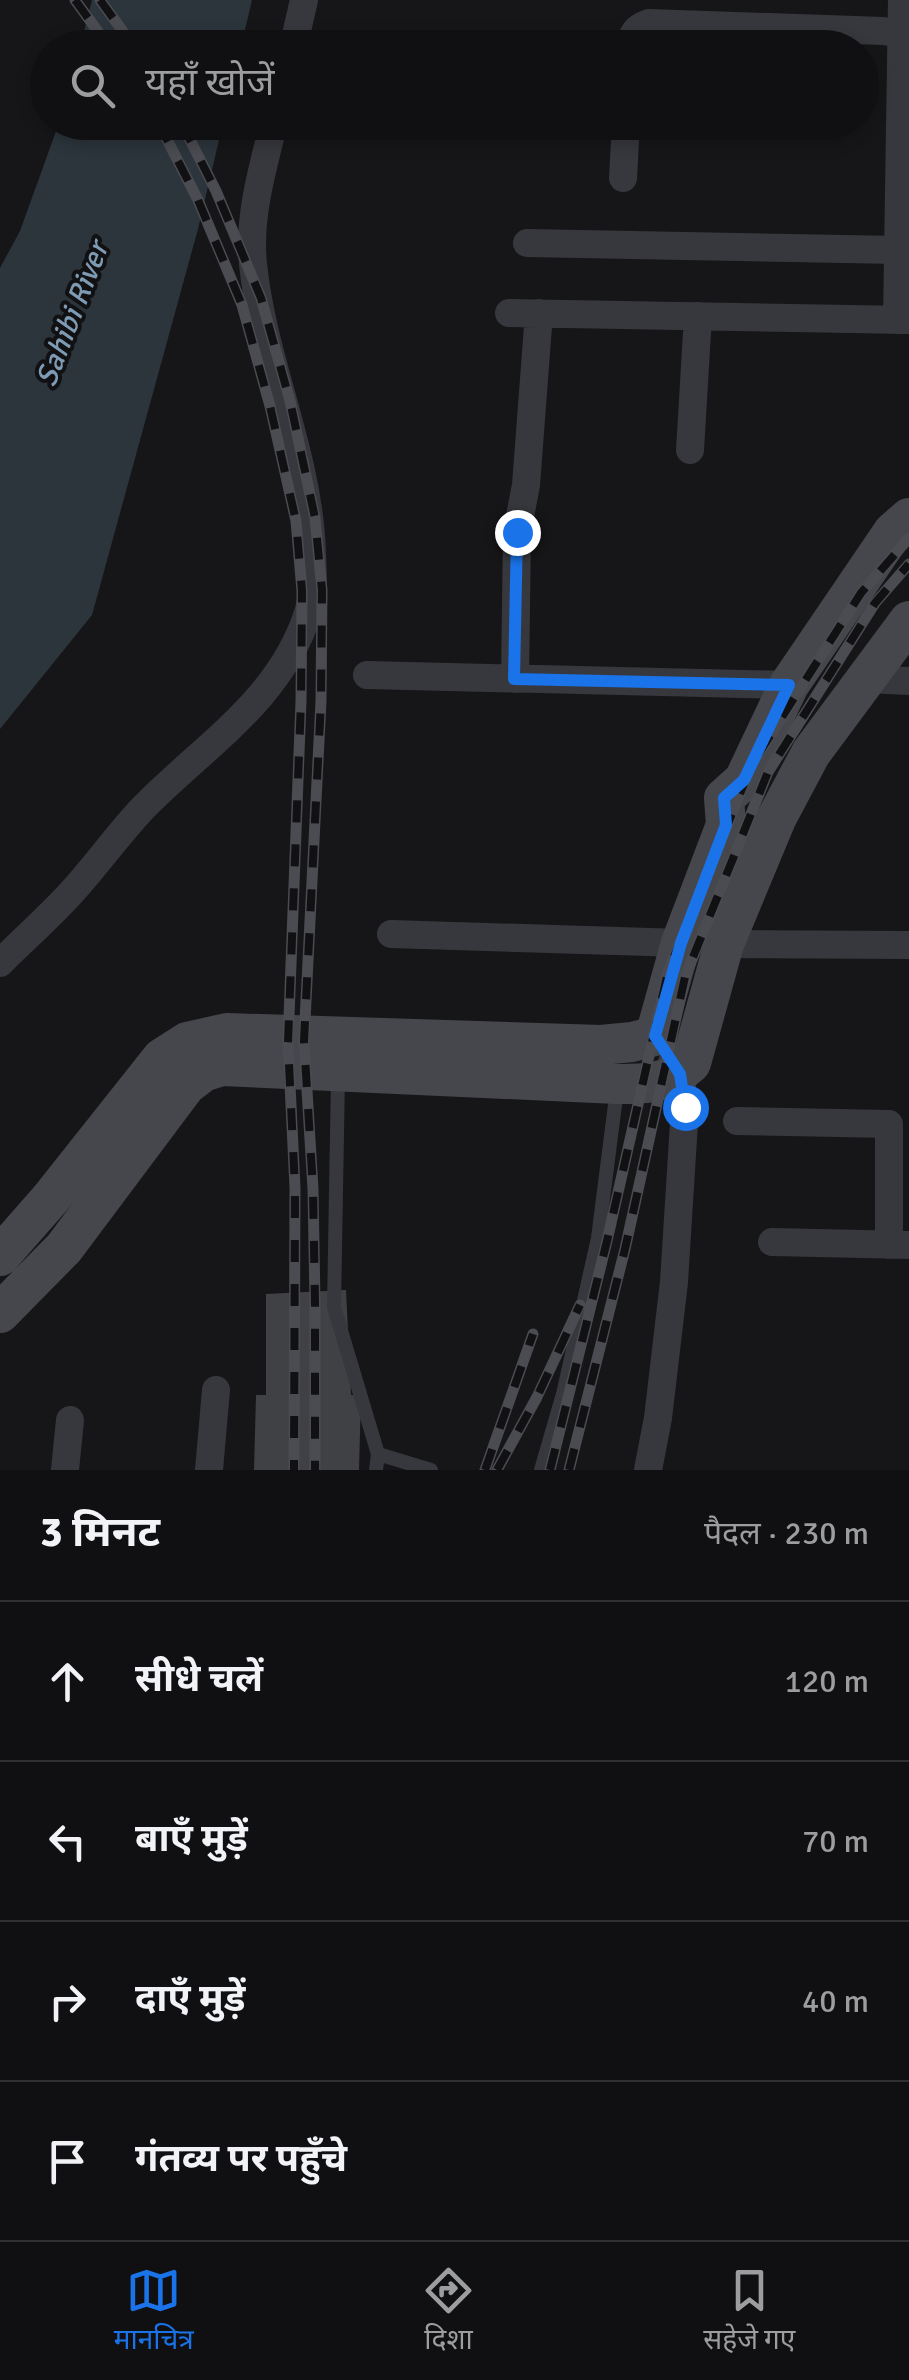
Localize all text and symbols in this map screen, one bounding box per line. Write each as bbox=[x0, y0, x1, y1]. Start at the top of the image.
search box bbox=[30, 30, 879, 140]
icon: search bbox=[65, 58, 120, 113]
text: यहाँ खोजें bbox=[145, 59, 275, 106]
water label: Sahibi River bbox=[28, 233, 118, 392]
route end bbox=[495, 510, 541, 556]
route start bbox=[663, 1085, 709, 1131]
text: 3 मिनट bbox=[40, 1507, 160, 1558]
text: पैदल · 230 m bbox=[704, 1514, 869, 1553]
icon: ahead bbox=[40, 1654, 95, 1709]
text: सीधे चलें bbox=[135, 1655, 263, 1702]
text: 120 m bbox=[785, 1662, 869, 1701]
icon: left bbox=[40, 1814, 95, 1869]
text: बाएँ मुड़ें bbox=[135, 1815, 248, 1862]
text: 70 m bbox=[802, 1822, 869, 1861]
icon: right bbox=[40, 1974, 95, 2029]
text: दाएँ मुड़ें bbox=[135, 1975, 245, 2022]
text: 40 m bbox=[802, 1982, 869, 2021]
icon: arrive bbox=[40, 2134, 95, 2189]
text: गंतव्य पर पहुँचे bbox=[135, 2135, 347, 2182]
tab: मानचित्र bbox=[114, 2263, 194, 2360]
tab: दिशा bbox=[421, 2263, 476, 2360]
tab: सहेजे गए bbox=[703, 2263, 795, 2360]

